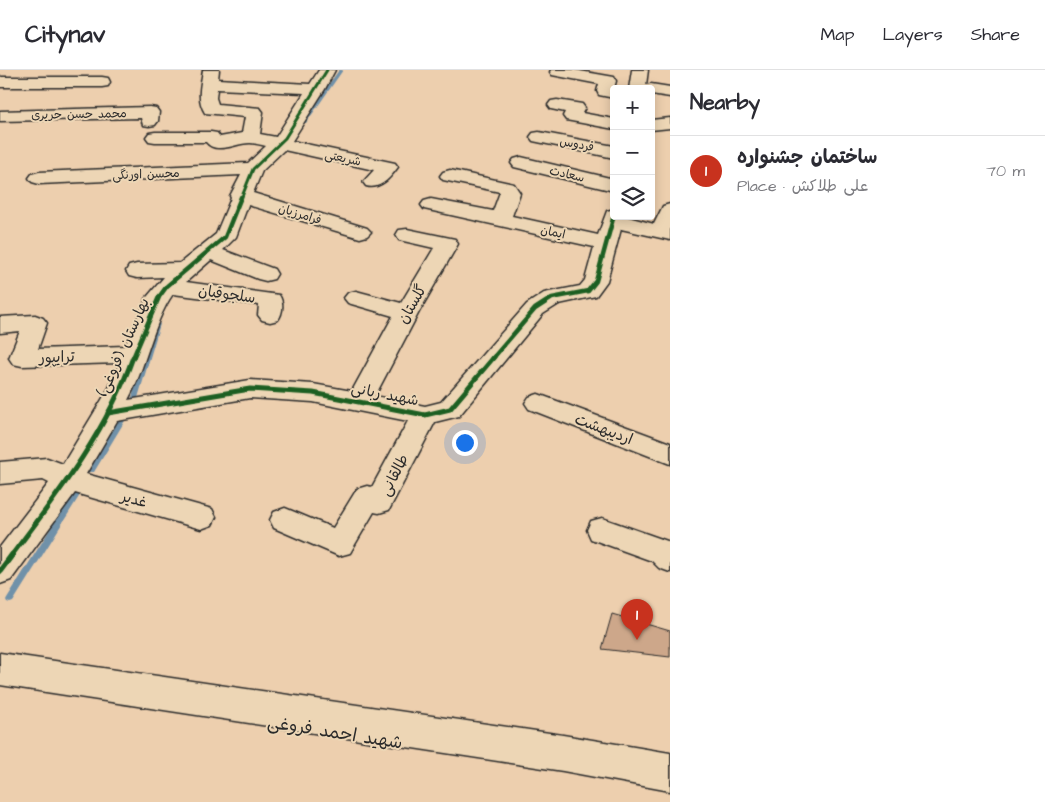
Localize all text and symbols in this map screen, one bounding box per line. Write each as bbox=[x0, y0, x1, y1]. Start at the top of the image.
text: Citynav bbox=[25, 18, 105, 52]
text: Map bbox=[820, 22, 854, 47]
text: Layers bbox=[882, 22, 943, 47]
text: Share bbox=[971, 22, 1020, 47]
map controls bbox=[610, 85, 655, 220]
button: + bbox=[610, 85, 655, 130]
text: Nearby bbox=[690, 88, 760, 117]
street label: محمد حسن حریری bbox=[31, 105, 127, 124]
button: − bbox=[610, 130, 655, 175]
street label: فردوس bbox=[558, 133, 595, 156]
text: ساختمان جشنواره bbox=[737, 144, 877, 171]
street label: شریعتی bbox=[323, 146, 363, 171]
text: 1 bbox=[705, 160, 707, 182]
text: 70 m bbox=[986, 160, 1025, 182]
street label: سعادت bbox=[548, 162, 586, 187]
street label: محسن اورنگی bbox=[112, 165, 180, 184]
button: layers bbox=[610, 175, 655, 220]
text: Place · علی طلاکش bbox=[737, 175, 868, 197]
street label: فرامرزیان bbox=[276, 200, 323, 229]
street label: ایمان bbox=[539, 222, 567, 243]
street label: سلجوقیان bbox=[197, 280, 257, 309]
street label: گلستان bbox=[393, 281, 432, 328]
street label: بهارستان (فروغی) bbox=[92, 294, 155, 400]
street label: ترایپور bbox=[38, 346, 76, 369]
street label: شهید ربانی bbox=[349, 378, 421, 411]
street label: اردیبهشت bbox=[572, 409, 636, 450]
your location bbox=[452, 430, 478, 456]
street label: طالقانی bbox=[375, 451, 414, 500]
street label: غدیر bbox=[117, 485, 149, 513]
pin: 1 bbox=[621, 599, 653, 640]
street label: شهید احمد فروغی bbox=[266, 709, 404, 756]

